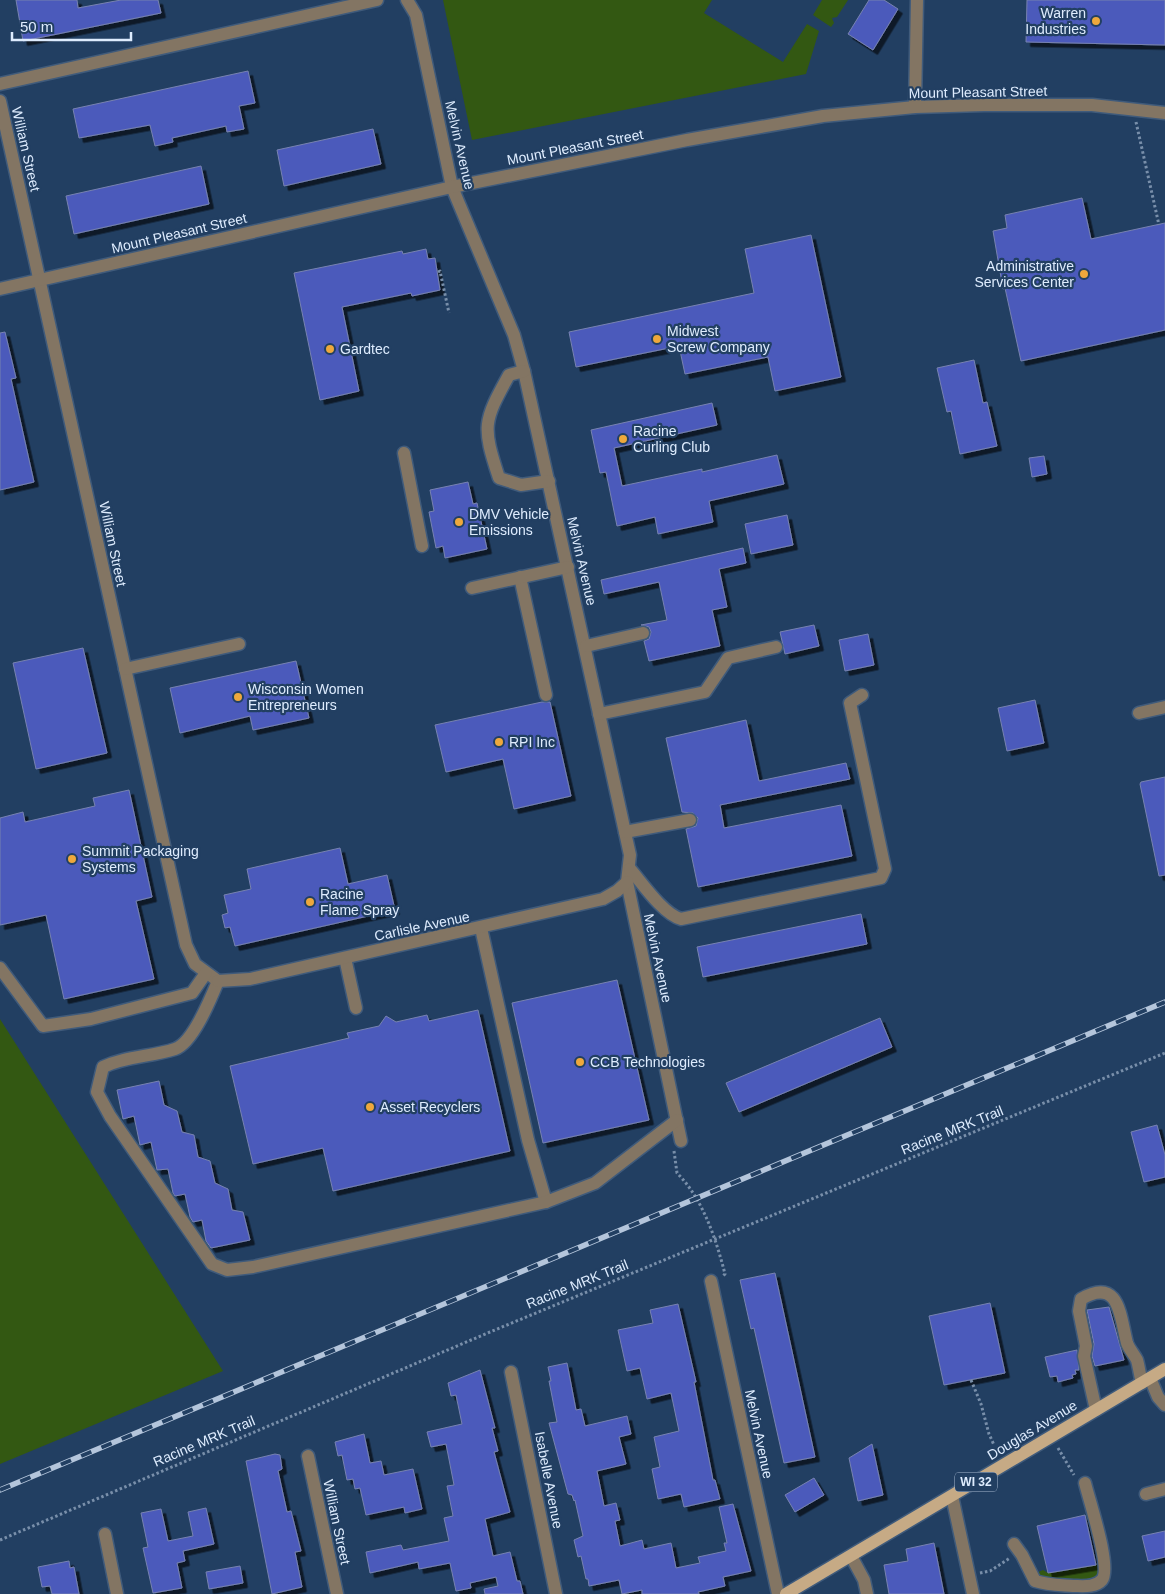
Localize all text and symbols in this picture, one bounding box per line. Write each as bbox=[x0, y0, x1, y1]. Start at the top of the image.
place label: Warren Industries bbox=[1025, 5, 1086, 37]
scale bar bbox=[12, 10, 131, 42]
marker: Warren Industries bbox=[1090, 15, 1102, 27]
text: 50 m bbox=[20, 18, 53, 35]
street label: Mount Pleasant Street bbox=[909, 83, 1047, 101]
street label: Melvin Avenue bbox=[442, 99, 478, 191]
street label: William Street bbox=[8, 105, 44, 193]
street label: Mount Pleasant Street bbox=[505, 126, 645, 168]
street label: Mount Pleasant Street bbox=[110, 210, 248, 256]
place label: Administrative Services Center bbox=[974, 258, 1074, 290]
marker: Administrative Services Center bbox=[1078, 268, 1090, 280]
place label: Midwest Screw Company bbox=[667, 323, 770, 355]
marker: Midwest Screw Company bbox=[651, 333, 663, 345]
place label: Gardtec bbox=[340, 341, 390, 357]
marker: Gardtec bbox=[324, 343, 336, 355]
place label: Racine Curling Club bbox=[633, 423, 710, 455]
marker: Racine Curling Club bbox=[617, 433, 629, 445]
street label: William Street bbox=[96, 500, 130, 588]
place label: DMV Vehicle Emissions bbox=[469, 506, 549, 538]
street label: Melvin Avenue bbox=[564, 515, 600, 607]
marker: DMV Vehicle Emissions bbox=[453, 516, 465, 528]
place label: Wisconsin Women Entrepreneurs bbox=[248, 681, 364, 713]
marker: Wisconsin Women Entrepreneurs bbox=[232, 691, 244, 703]
place label: RPI Inc bbox=[509, 734, 555, 750]
marker: RPI Inc bbox=[493, 736, 505, 748]
place label: Summit Packaging Systems bbox=[82, 843, 199, 875]
marker: Summit Packaging Systems bbox=[66, 853, 78, 865]
place label: Racine Flame Spray bbox=[320, 886, 399, 918]
marker: Racine Flame Spray bbox=[304, 896, 316, 908]
street label: Carlisle Avenue bbox=[373, 908, 471, 944]
street label: Melvin Avenue bbox=[641, 912, 675, 1004]
place label: CCB Technologies bbox=[590, 1054, 705, 1070]
marker: CCB Technologies bbox=[574, 1056, 586, 1068]
place label: Asset Recyclers bbox=[380, 1099, 480, 1115]
marker: Asset Recyclers bbox=[364, 1101, 376, 1113]
street label: Racine MRK Trail bbox=[899, 1102, 1005, 1158]
street label: Racine MRK Trail bbox=[524, 1256, 630, 1312]
street label: Melvin Avenue bbox=[742, 1388, 776, 1480]
street label: Douglas Avenue bbox=[984, 1397, 1080, 1463]
street label: Racine MRK Trail bbox=[151, 1412, 257, 1470]
street label: Isabelle Avenue bbox=[532, 1430, 566, 1530]
road number: WI 32 bbox=[955, 1472, 997, 1491]
street label: William Street bbox=[320, 1478, 354, 1566]

